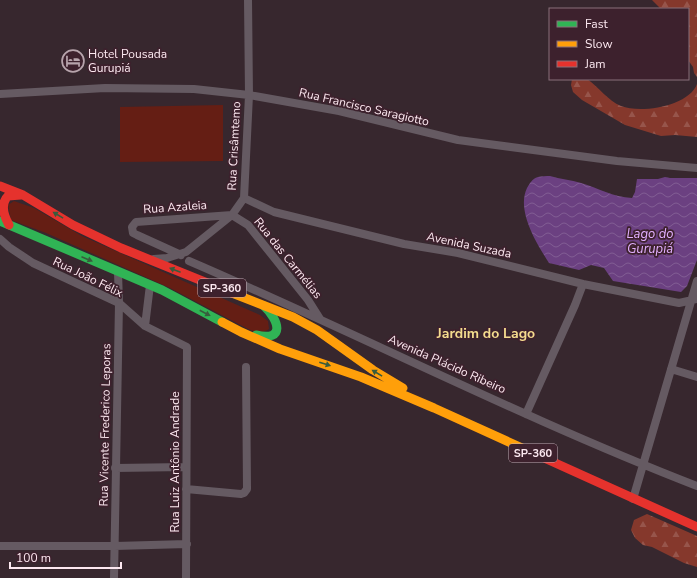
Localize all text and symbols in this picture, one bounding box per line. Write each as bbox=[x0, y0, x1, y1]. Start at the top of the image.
legend bbox=[549, 8, 689, 80]
text: Fast bbox=[585, 16, 608, 32]
text: Slow bbox=[585, 36, 613, 52]
place label: Hotel Pousada Gurupiá bbox=[88, 46, 167, 76]
hotel icon: Hotel Pousada Gurupiá bbox=[60, 48, 86, 74]
text: Jam bbox=[584, 56, 606, 72]
street label: Rua Francisco Saragiotto bbox=[297, 84, 431, 130]
street label: Rua Crisâmtemo bbox=[224, 101, 244, 191]
street label: Rua Azaleia bbox=[143, 197, 207, 217]
one-way arrow bbox=[52, 212, 64, 219]
street label: Rua das Carmélias bbox=[250, 214, 326, 302]
water label: Lago do Gurupiá bbox=[627, 225, 673, 258]
street label: Avenida Suzada bbox=[425, 228, 513, 262]
street label: Rua João Félix bbox=[50, 253, 126, 301]
one-way arrow bbox=[82, 256, 93, 262]
one-way arrow bbox=[169, 267, 181, 273]
road number: SP-360 bbox=[198, 279, 246, 297]
one-way arrow bbox=[200, 309, 211, 316]
district label: Jardim do Lago bbox=[436, 324, 535, 343]
street label: Avenida Plácido Ribeiro bbox=[386, 331, 509, 397]
street label: Rua Vicente Frederico Leporas bbox=[96, 343, 114, 507]
one-way arrow bbox=[319, 361, 331, 367]
one-way arrow bbox=[371, 369, 383, 376]
street label: Rua Luiz Antônio Andrade bbox=[167, 391, 183, 533]
road number: SP-360 bbox=[509, 444, 557, 462]
scale bar bbox=[10, 544, 121, 570]
text: 100 m bbox=[16, 550, 51, 566]

